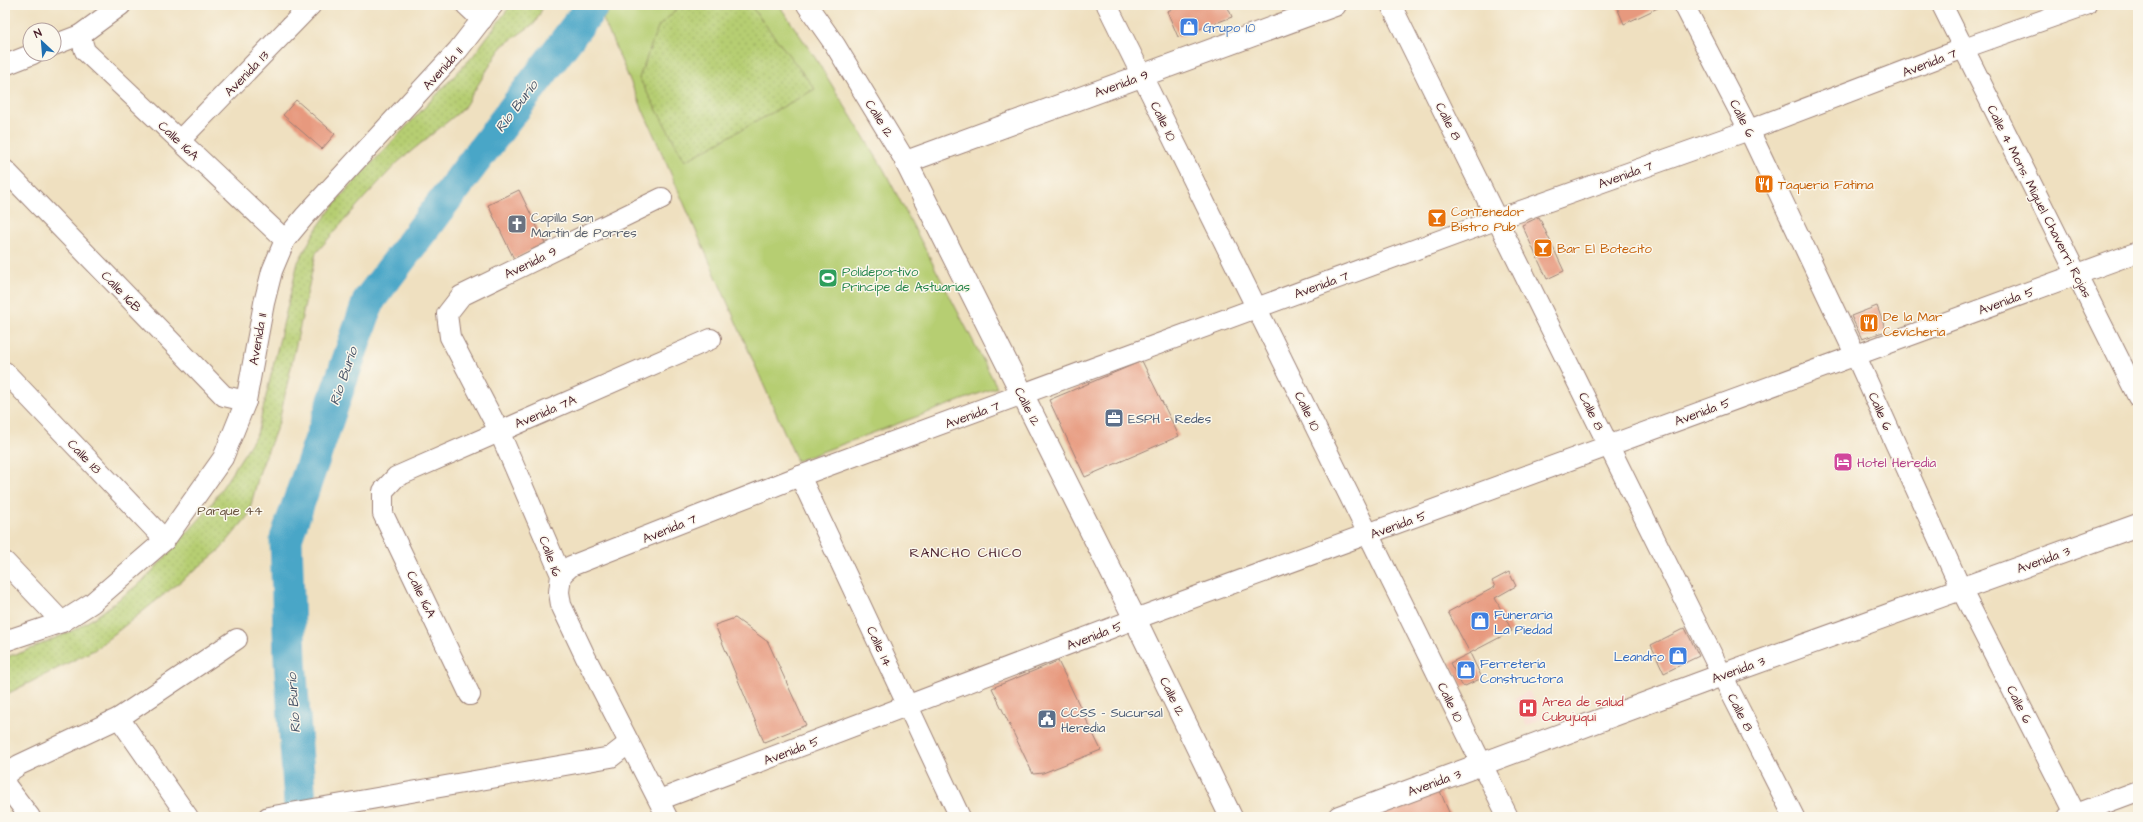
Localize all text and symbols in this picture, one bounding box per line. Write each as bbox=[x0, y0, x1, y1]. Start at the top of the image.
shop icon: Grupo 10 bbox=[1178, 16, 1200, 38]
place label: Grupo 10 bbox=[1203, 19, 1255, 37]
north arrow bbox=[22, 22, 62, 62]
text: N bbox=[31, 25, 44, 42]
street label: Avenida 11 bbox=[419, 43, 467, 94]
street label: Avenida 7 bbox=[1899, 44, 1959, 82]
street label: Avenida 13 bbox=[220, 47, 273, 101]
street label: Avenida 9 bbox=[1092, 66, 1151, 102]
water label: Río Burío bbox=[491, 76, 544, 137]
street label: Calle 12 bbox=[861, 96, 898, 141]
street label: Calle 6 bbox=[1725, 96, 1759, 140]
street label: Calle 10 bbox=[1146, 99, 1180, 144]
street label: Calle 8 bbox=[1431, 99, 1466, 144]
street label: Calle 4 Mons. Miguel Chaverri Rojas bbox=[1982, 102, 2096, 302]
street label: Calle 16A bbox=[154, 117, 203, 165]
street label: Avenida 7 bbox=[1595, 157, 1655, 193]
restaurant icon: Taqueria Fatima bbox=[1753, 173, 1775, 195]
place label: Taqueria Fatima bbox=[1778, 176, 1874, 194]
place label: ConTenedor Bistro Pub bbox=[1451, 203, 1524, 236]
bar icon: ConTenedor Bistro Pub bbox=[1426, 207, 1448, 229]
place label: Capilla San Martín de Porres bbox=[531, 209, 637, 242]
church icon: Capilla San Martín de Porres bbox=[506, 213, 528, 235]
bar icon: Bar El Botecito bbox=[1532, 237, 1554, 259]
place label: Bar El Botecito bbox=[1557, 240, 1652, 258]
street label: Avenida 9 bbox=[501, 242, 560, 283]
place label: Polideportivo Príncipe de Astuarias bbox=[842, 263, 971, 296]
street label: Calle 16B bbox=[97, 267, 146, 316]
sports icon: Polideportivo Príncipe de Astuarias bbox=[817, 267, 839, 289]
street label: Avenida 7 bbox=[1291, 267, 1351, 303]
street label: Avenida 5 bbox=[1976, 283, 2037, 319]
place label: De la Mar Cevicheria bbox=[1883, 308, 1946, 341]
street label: Avenida 11 bbox=[245, 311, 271, 367]
restaurant icon: De la Mar Cevicheria bbox=[1858, 312, 1880, 334]
water label: Río Burío bbox=[325, 343, 364, 408]
street label: Calle 12 bbox=[1010, 384, 1045, 429]
street label: Calle 10 bbox=[1290, 389, 1324, 434]
street label: Calle 8 bbox=[1574, 389, 1608, 434]
street label: Calle 6 bbox=[1864, 389, 1897, 433]
street label: Avenida 7A bbox=[512, 391, 580, 433]
street label: Avenida 5 bbox=[1672, 394, 1733, 430]
street label: Avenida 7 bbox=[942, 397, 1002, 433]
office icon: ESPH - Redes bbox=[1103, 407, 1125, 429]
place label: ESPH - Redes bbox=[1128, 410, 1212, 428]
street label: Calle 18 bbox=[63, 435, 106, 479]
hotel icon: Hotel Heredia bbox=[1832, 451, 1854, 473]
place label: Hotel Heredia bbox=[1857, 454, 1936, 472]
park label: Parque 44 bbox=[197, 502, 263, 520]
street label: Avenida 5 bbox=[1368, 507, 1429, 543]
street label: Avenida 7 bbox=[640, 510, 699, 548]
street label: Calle 16 bbox=[534, 534, 566, 579]
street label: Avenida 3 bbox=[2014, 542, 2073, 578]
district label: RANCHO CHICO bbox=[910, 543, 1022, 563]
street label: Calle 16A bbox=[402, 568, 441, 622]
place label: Funeraria La Piedad bbox=[1494, 606, 1553, 639]
shop icon: Funeraria La Piedad bbox=[1469, 610, 1491, 632]
street label: Avenida 5 bbox=[1064, 617, 1125, 655]
street label: Calle 14 bbox=[862, 623, 896, 670]
shop icon: Leandro bbox=[1667, 645, 1689, 667]
place label: Leandro bbox=[1614, 648, 1665, 666]
street label: Avenida 3 bbox=[1709, 652, 1768, 688]
place label: Ferretería Constructora bbox=[1480, 655, 1564, 688]
shop icon: Ferretería Constructora bbox=[1455, 659, 1477, 681]
water label: Río Burío bbox=[282, 671, 306, 734]
street label: Calle 12 bbox=[1155, 674, 1189, 719]
street label: Calle 10 bbox=[1433, 680, 1467, 725]
street label: Calle 6 bbox=[2002, 682, 2036, 726]
street label: Calle 8 bbox=[1723, 690, 1758, 735]
place label: Area de salud Cubujuqui bbox=[1542, 693, 1624, 726]
hospital icon: Area de salud Cubujuqui bbox=[1517, 697, 1539, 719]
place label: CCSS - Sucursal Heredia bbox=[1061, 704, 1163, 737]
public building icon: CCSS - Sucursal Heredia bbox=[1036, 708, 1058, 730]
street label: Avenida 5 bbox=[761, 732, 822, 770]
street label: Avenida 3 bbox=[1405, 765, 1464, 801]

